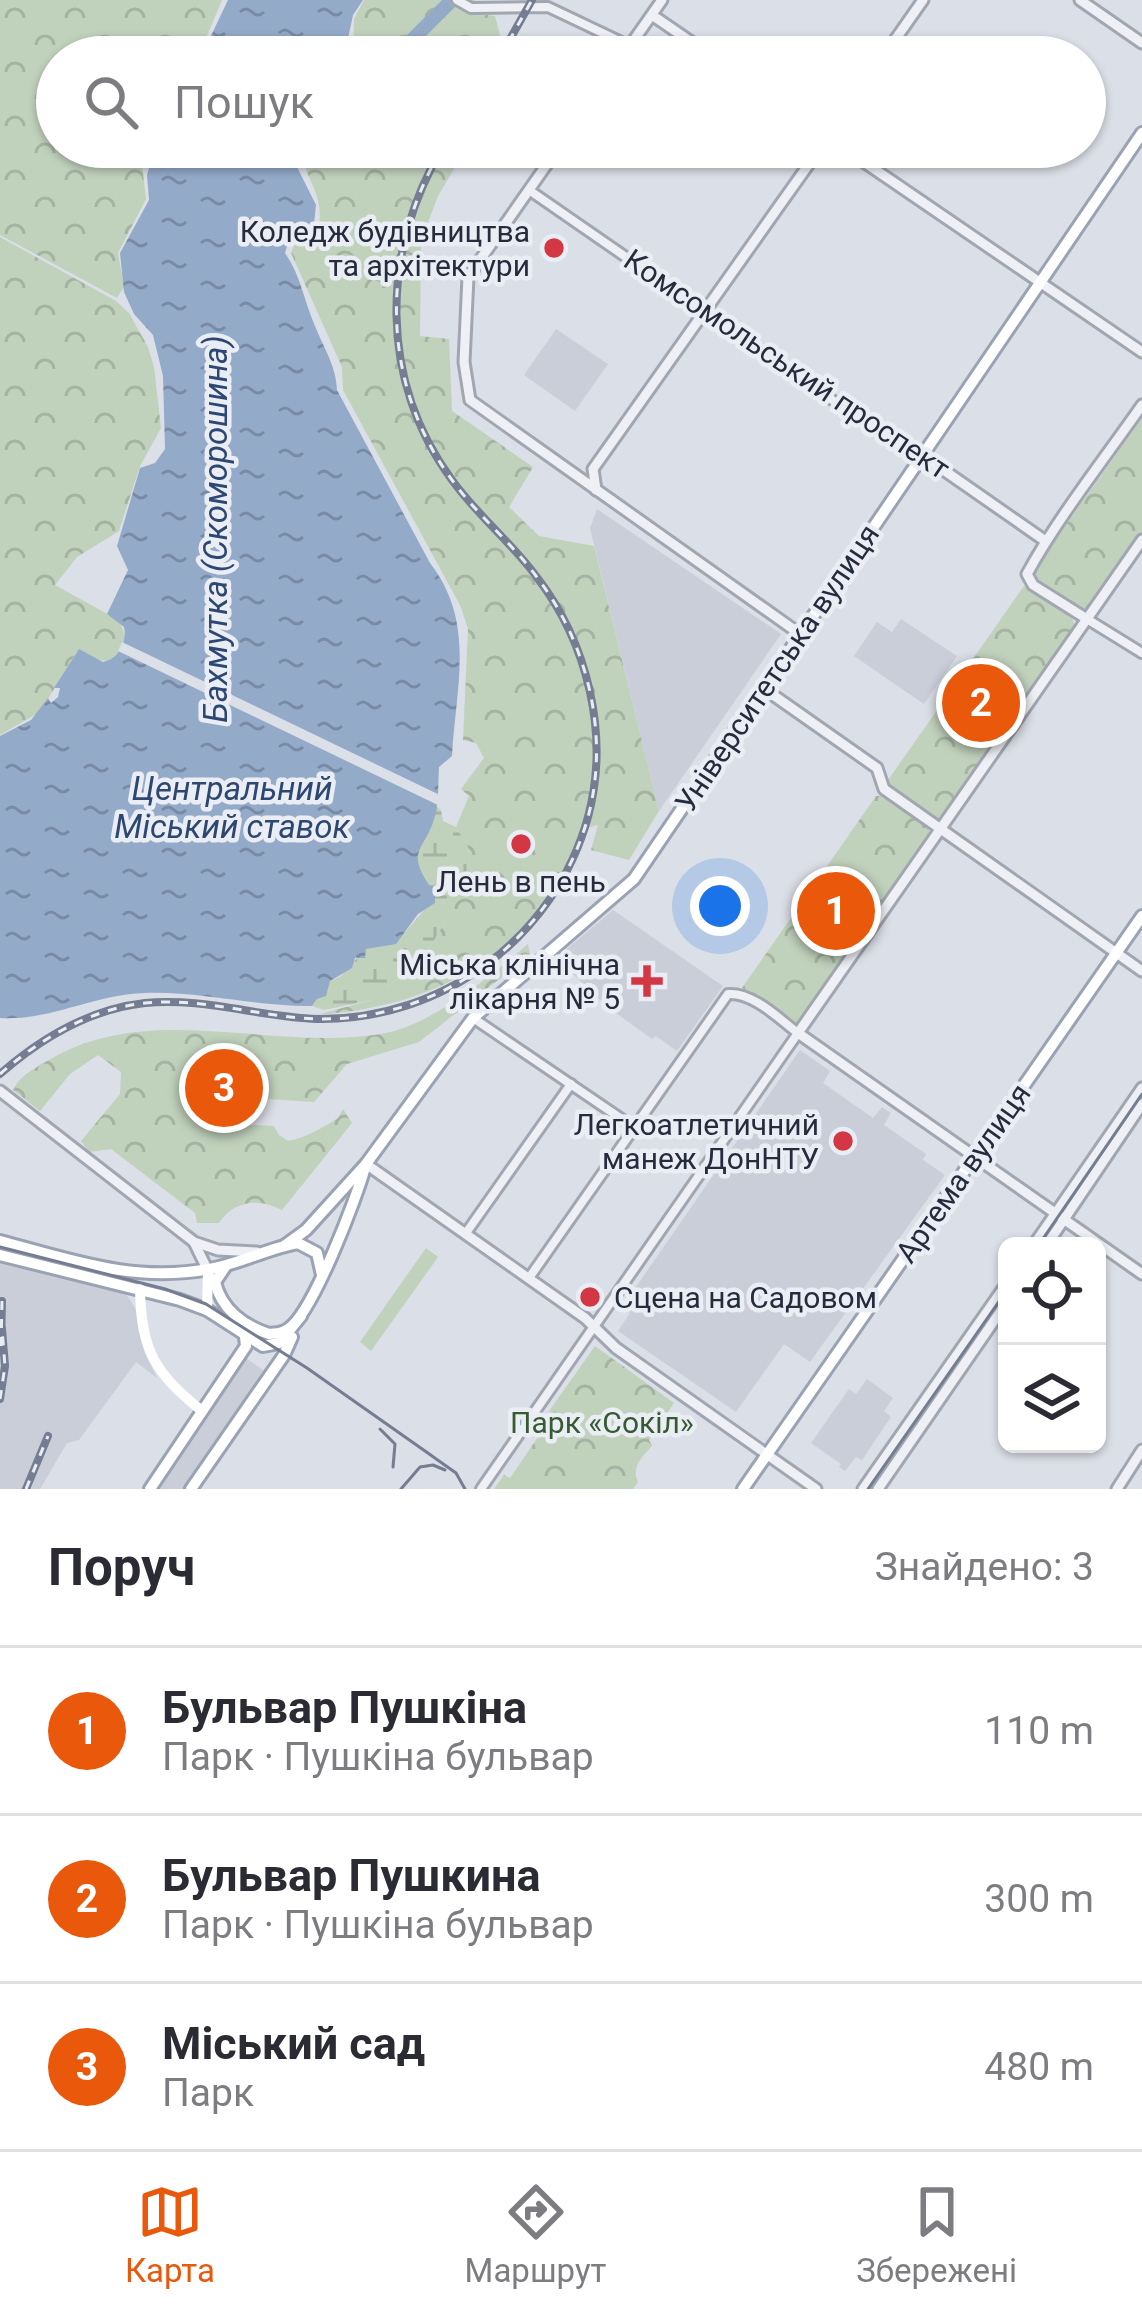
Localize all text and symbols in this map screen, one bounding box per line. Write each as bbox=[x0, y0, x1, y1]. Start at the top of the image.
search box bbox=[36, 36, 1106, 168]
icon: search bbox=[78, 69, 144, 135]
text: Пошук bbox=[174, 76, 314, 129]
place label: Коледж будівництва та архітектури bbox=[240, 214, 530, 283]
marker: Коледж будівництва та архітектури bbox=[541, 235, 567, 261]
street label: Комсомольський проспект bbox=[618, 242, 956, 486]
water label: Бахмутка (Скоморошина) bbox=[196, 335, 235, 723]
street label: Університетська вулиця bbox=[668, 518, 886, 818]
pin: 2 bbox=[942, 658, 1020, 748]
water label: Центральний Міський ставок bbox=[114, 769, 350, 846]
marker: Лень в пень bbox=[508, 831, 534, 857]
place label: Лень в пень bbox=[436, 864, 606, 899]
pin: 1 bbox=[797, 866, 875, 956]
your location bbox=[690, 876, 750, 936]
place label: Міська клінічна лікарня № 5 bbox=[399, 947, 620, 1016]
marker: Міська клінічна лікарня № 5 bbox=[631, 965, 663, 997]
pin: 3 bbox=[185, 1043, 263, 1133]
street label: Артема вулиця bbox=[888, 1077, 1038, 1269]
place label: Легкоатлетичний манеж ДонНТУ bbox=[574, 1107, 819, 1176]
marker: Легкоатлетичний манеж ДонНТУ bbox=[830, 1128, 856, 1154]
map controls bbox=[998, 1237, 1106, 1453]
button: locate bbox=[998, 1237, 1106, 1345]
place label: Сцена на Садовом bbox=[614, 1280, 877, 1315]
marker: Сцена на Садовом bbox=[577, 1284, 603, 1310]
button: layers bbox=[998, 1345, 1106, 1453]
park label: Парк «Сокіл» bbox=[510, 1405, 694, 1440]
text: Поруч bbox=[48, 1538, 195, 1597]
text: Знайдено: 3 bbox=[875, 1544, 1094, 1590]
text: Бульвар Пушкіна bbox=[162, 1681, 527, 1734]
text: 1 bbox=[76, 1708, 98, 1754]
text: 110 m bbox=[984, 1708, 1094, 1754]
text: Парк · Пушкіна бульвар bbox=[162, 1734, 594, 1780]
text: Бульвар Пушкина bbox=[162, 1849, 541, 1902]
text: 2 bbox=[76, 1876, 98, 1922]
text: 300 m bbox=[984, 1876, 1094, 1922]
text: Парк · Пушкіна бульвар bbox=[162, 1902, 594, 1948]
text: Міський сад bbox=[162, 2017, 425, 2070]
text: 3 bbox=[76, 2044, 98, 2090]
text: 480 m bbox=[984, 2044, 1094, 2090]
text: Парк bbox=[162, 2070, 254, 2116]
tab: Карта bbox=[125, 2179, 215, 2290]
tab: Маршрут bbox=[465, 2179, 606, 2290]
tab: Збережені bbox=[856, 2179, 1017, 2290]

